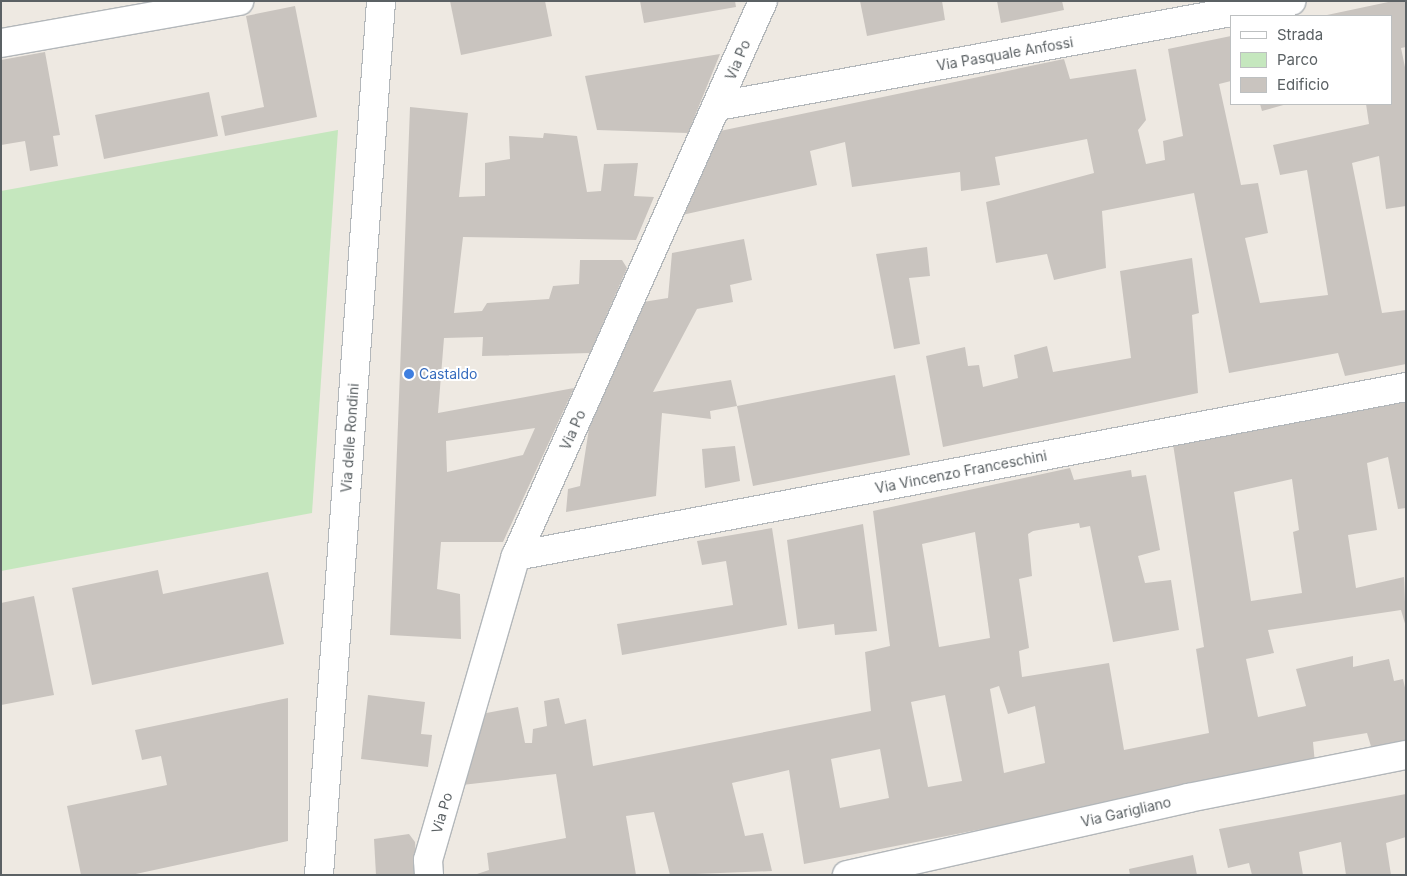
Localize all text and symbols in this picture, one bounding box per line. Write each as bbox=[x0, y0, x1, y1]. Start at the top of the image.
legend bbox=[1230, 15, 1392, 105]
text: Strada bbox=[1277, 25, 1323, 44]
street label: Via Pasquale Anfossi bbox=[935, 34, 1075, 74]
street label: Via Po bbox=[722, 37, 754, 83]
text: Parco bbox=[1277, 50, 1318, 69]
text: Edificio bbox=[1277, 75, 1329, 94]
place label: Castaldo bbox=[419, 366, 477, 382]
marker: Castaldo bbox=[403, 368, 415, 380]
street label: Via delle Rondini bbox=[338, 383, 362, 493]
street label: Via Po bbox=[557, 407, 589, 453]
street label: Via Vincenzo Franceschini bbox=[874, 447, 1048, 497]
street label: Via Po bbox=[428, 790, 456, 836]
street label: Via Garigliano bbox=[1079, 793, 1173, 831]

